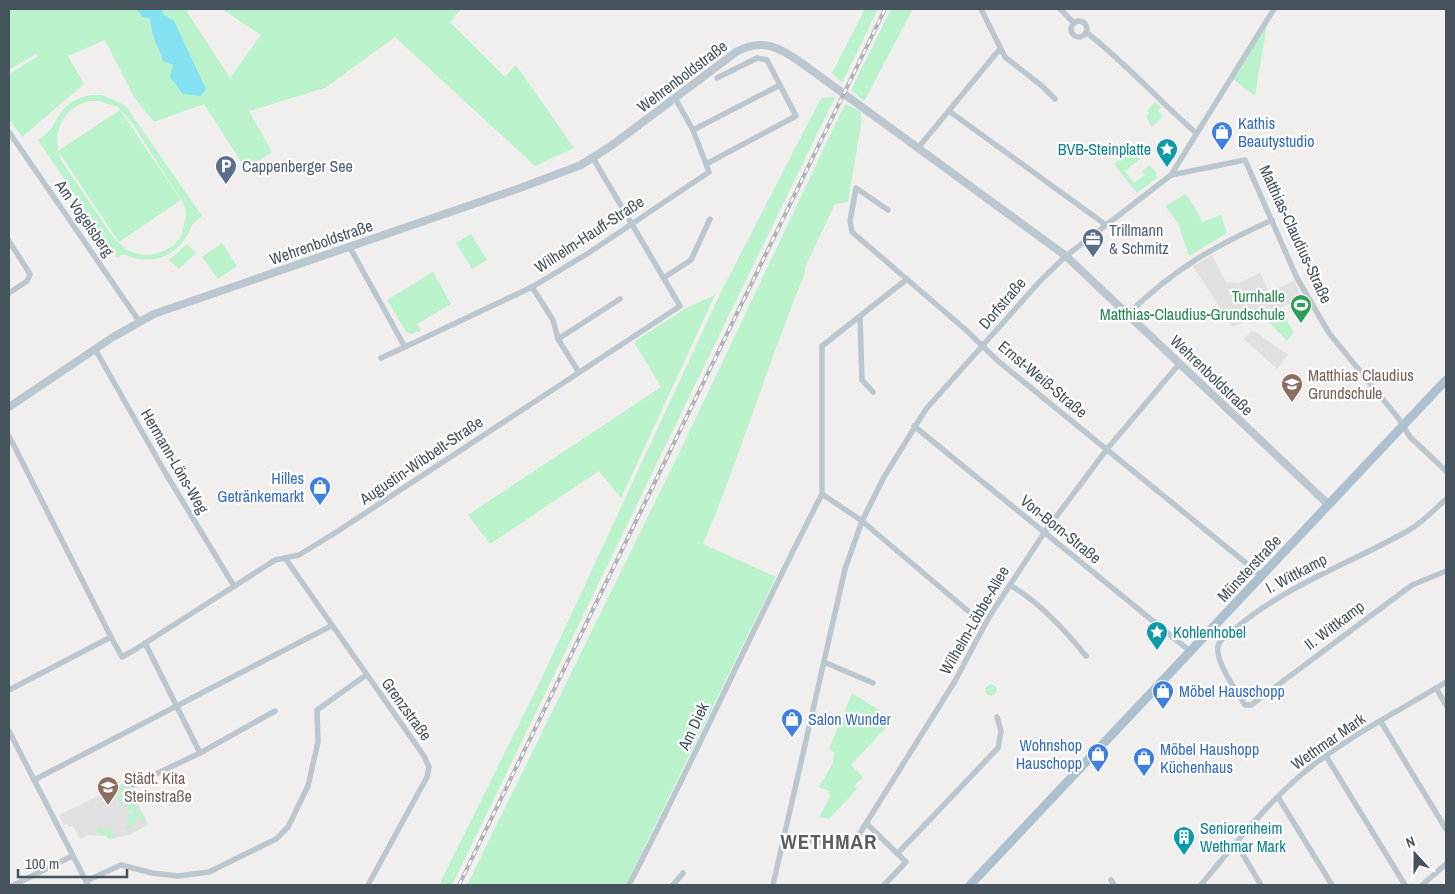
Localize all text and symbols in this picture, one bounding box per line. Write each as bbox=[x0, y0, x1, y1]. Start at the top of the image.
street label: Wehrenboldstraße bbox=[632, 35, 732, 117]
place label: Kathis Beautystudio bbox=[1238, 112, 1315, 152]
shop icon: Kathis Beautystudio bbox=[1210, 120, 1234, 151]
place icon: BVB-Steinplatte bbox=[1155, 137, 1179, 168]
place label: BVB-Steinplatte bbox=[1058, 138, 1151, 160]
parking icon: Cappenberger See bbox=[214, 154, 238, 185]
place label: Cappenberger See bbox=[242, 155, 353, 177]
street label: Matthias-Claudius-Straße bbox=[1254, 161, 1338, 307]
street label: Am Vogelsberg bbox=[50, 174, 120, 261]
street label: Wilhelm-Hauff-Straße bbox=[530, 190, 648, 278]
street label: Wehrenboldstraße bbox=[267, 214, 375, 270]
place label: Trillmann & Schmitz bbox=[1109, 219, 1169, 259]
office icon: Trillmann & Schmitz bbox=[1081, 227, 1105, 258]
street label: Dorfstraße bbox=[973, 272, 1031, 334]
place label: Turnhalle Matthias-Claudius-Grundschule bbox=[1100, 285, 1285, 325]
sports icon: Turnhalle Matthias-Claudius-Grundschule bbox=[1289, 293, 1313, 324]
street label: Wehrenboldstraße bbox=[1166, 330, 1258, 420]
street label: Ernst-Weiß-Straße bbox=[994, 335, 1092, 423]
place label: Matthias Claudius Grundschule bbox=[1308, 364, 1414, 404]
school or university icon: Matthias Claudius Grundschule bbox=[1280, 372, 1304, 403]
street label: Hermann-Löns-Weg bbox=[136, 404, 214, 518]
street label: Augustin-Wibbelt-Straße bbox=[354, 411, 487, 510]
place label: Hilles Getränkemarkt bbox=[217, 467, 304, 507]
shop icon: Hilles Getränkemarkt bbox=[308, 475, 332, 506]
street label: Von-Born-Straße bbox=[1016, 489, 1106, 569]
street label: Münsterstraße bbox=[1212, 530, 1286, 606]
street label: I. Wittkamp bbox=[1262, 548, 1330, 598]
street label: Wilhelm-Löbbe-Allee bbox=[934, 562, 1014, 678]
street label: II. Wittkamp bbox=[1299, 595, 1369, 655]
place icon: Kohlenhobel bbox=[1145, 620, 1169, 651]
place label: Kohlenhobel bbox=[1173, 621, 1246, 643]
street label: Grenzstraße bbox=[377, 673, 437, 745]
shop icon: Möbel Hauschopp bbox=[1151, 679, 1175, 710]
place label: Möbel Hauschopp bbox=[1179, 680, 1285, 702]
street label: Am Diek bbox=[672, 698, 714, 754]
shop icon: Salon Wunder bbox=[780, 707, 804, 738]
street label: Wethmar Mark bbox=[1287, 707, 1370, 775]
place label: Salon Wunder bbox=[808, 708, 892, 730]
place label: Wohnshop Hauschopp bbox=[1016, 734, 1082, 774]
place label: Möbel Haushopp Küchenhaus bbox=[1160, 738, 1259, 778]
shop icon: Wohnshop Hauschopp bbox=[1086, 742, 1110, 773]
shop icon: Möbel Haushopp Küchenhaus bbox=[1132, 746, 1156, 777]
place label: Städt. Kita Steinstraße bbox=[124, 767, 192, 807]
school or university icon: Städt. Kita Steinstraße bbox=[96, 775, 120, 806]
place label: Seniorenheim Wethmar Mark bbox=[1200, 817, 1286, 857]
building icon: Seniorenheim Wethmar Mark bbox=[1172, 825, 1196, 856]
district label: WETHMAR bbox=[781, 827, 877, 856]
north arrow bbox=[1390, 829, 1440, 879]
text: N bbox=[1403, 832, 1417, 852]
scale bar bbox=[18, 846, 126, 878]
text: 100 m bbox=[25, 853, 59, 874]

